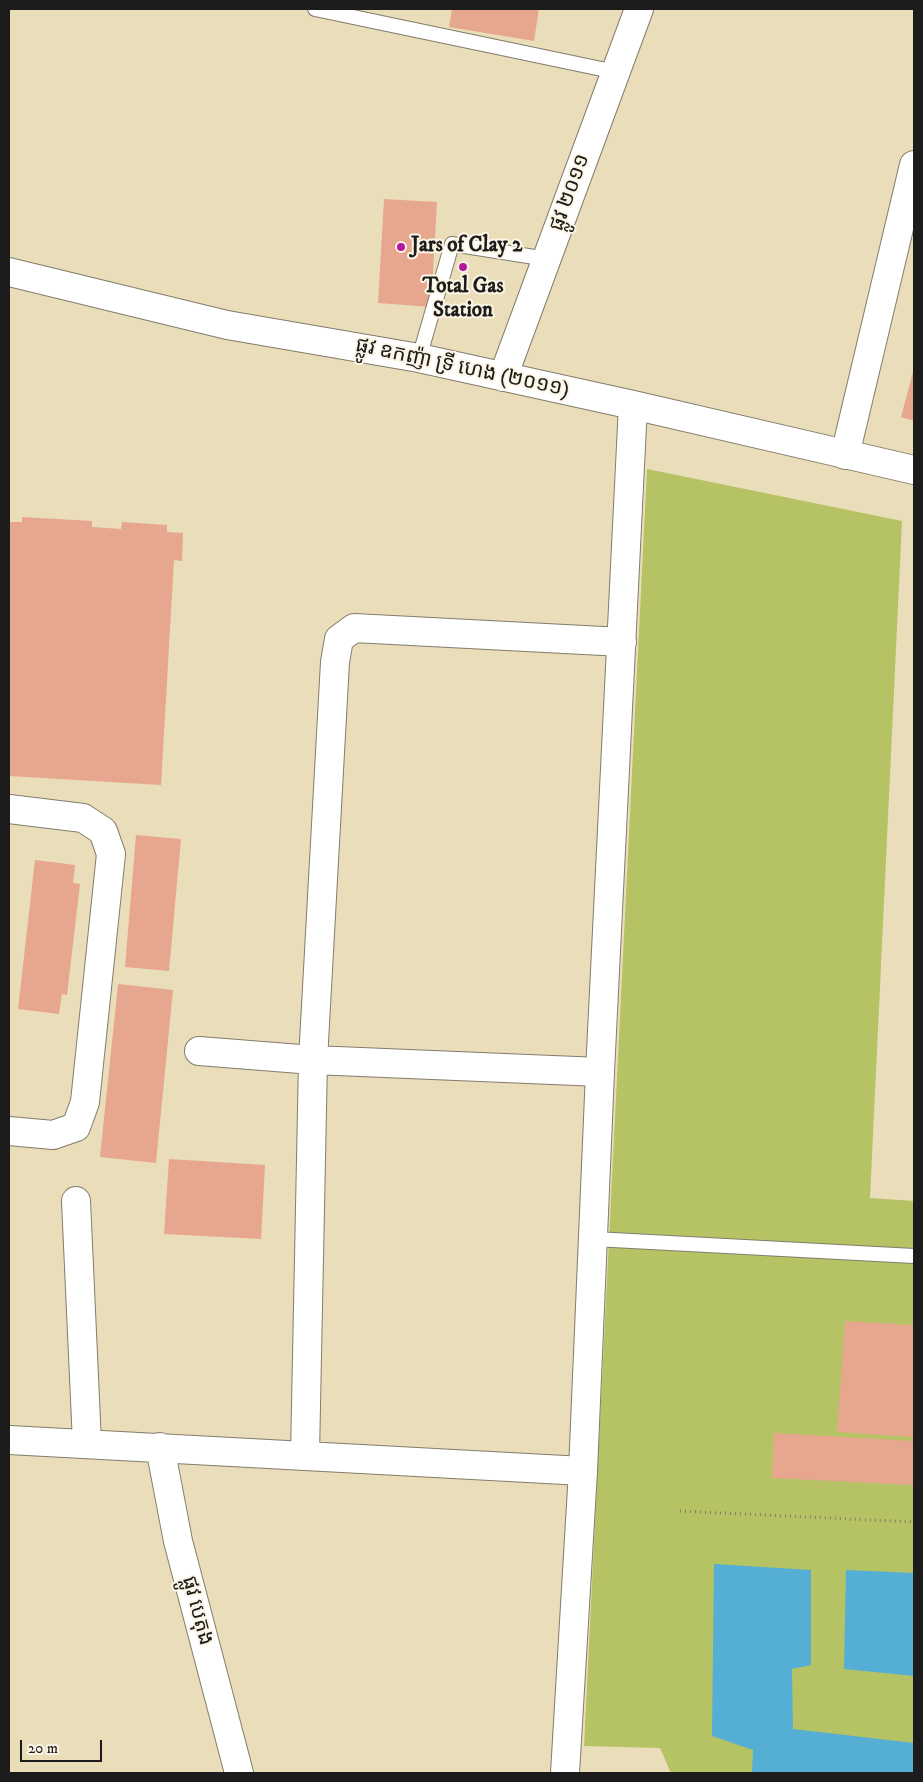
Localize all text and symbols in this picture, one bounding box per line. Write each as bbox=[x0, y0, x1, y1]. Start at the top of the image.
street label: ផ្លូវ ២០១១ bbox=[545, 151, 597, 235]
place label: Jars of Clay 2 bbox=[411, 234, 522, 260]
marker: Jars of Clay 2 bbox=[395, 241, 407, 253]
marker: Total Gas Station bbox=[457, 261, 469, 273]
place label: Total Gas Station bbox=[423, 275, 503, 325]
street label: ផ្លូវ ឧកញ៉ា ទ្រី ហេង (២០១១) bbox=[353, 334, 571, 404]
street label: ផ្លូវ បេតុង bbox=[175, 1574, 217, 1648]
scale bar bbox=[22, 1730, 105, 1762]
text: 20 m bbox=[28, 1739, 58, 1758]

